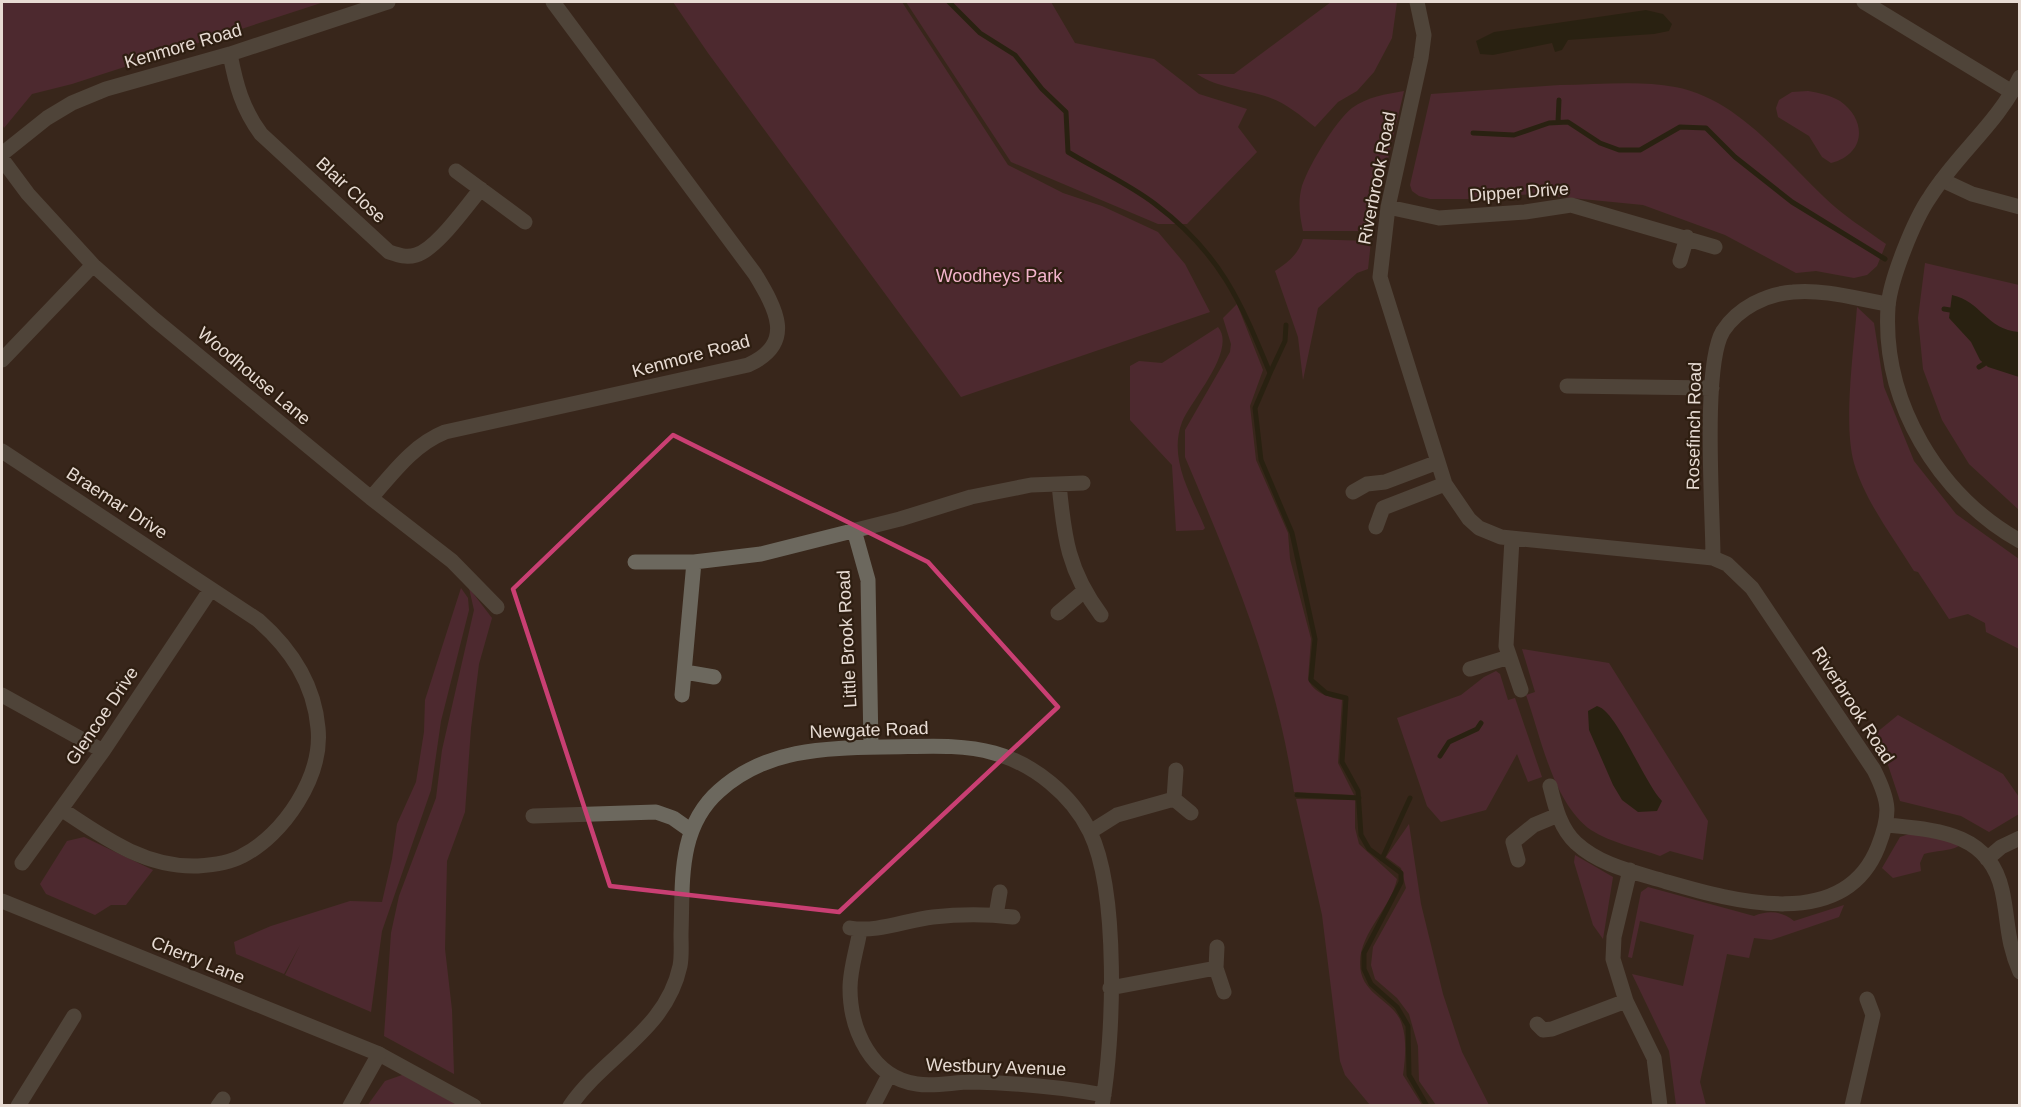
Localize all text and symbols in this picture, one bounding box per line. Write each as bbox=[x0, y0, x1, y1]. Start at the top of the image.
street label: Kenmore Road bbox=[122, 20, 244, 72]
street label: Riverbrook Road bbox=[1354, 110, 1400, 246]
street label: Blair Close bbox=[312, 153, 390, 227]
street label: Dipper Drive bbox=[1468, 179, 1570, 205]
park label: Woodheys Park bbox=[936, 266, 1063, 286]
street label: Woodhouse Lane bbox=[194, 323, 314, 429]
street label: Kenmore Road bbox=[630, 331, 752, 381]
street label: Rosefinch Road bbox=[1683, 362, 1705, 490]
street label: Braemar Drive bbox=[63, 463, 171, 543]
street label: Little Brook Road bbox=[833, 570, 861, 708]
street label: Riverbrook Road bbox=[1808, 643, 1898, 767]
street label: Glencoe Drive bbox=[62, 663, 142, 769]
street label: Newgate Road bbox=[809, 718, 929, 742]
street label: Cherry Lane bbox=[148, 932, 248, 988]
street label: Westbury Avenue bbox=[925, 1055, 1067, 1079]

